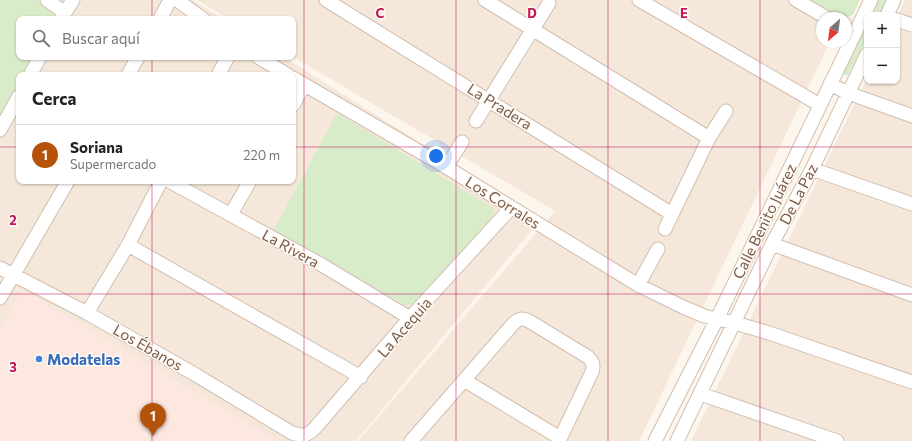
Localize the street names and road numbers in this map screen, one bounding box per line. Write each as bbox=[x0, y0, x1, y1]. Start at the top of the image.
street label: La Pradera bbox=[464, 79, 536, 133]
street label: Calle Benito Juárez bbox=[728, 160, 800, 282]
street label: De La Paz bbox=[775, 161, 821, 227]
street label: Los Corrales bbox=[462, 172, 544, 232]
street label: La Rivera bbox=[259, 225, 323, 271]
street label: La Acequia bbox=[373, 293, 435, 361]
street label: Los Ébanos bbox=[110, 319, 186, 374]

